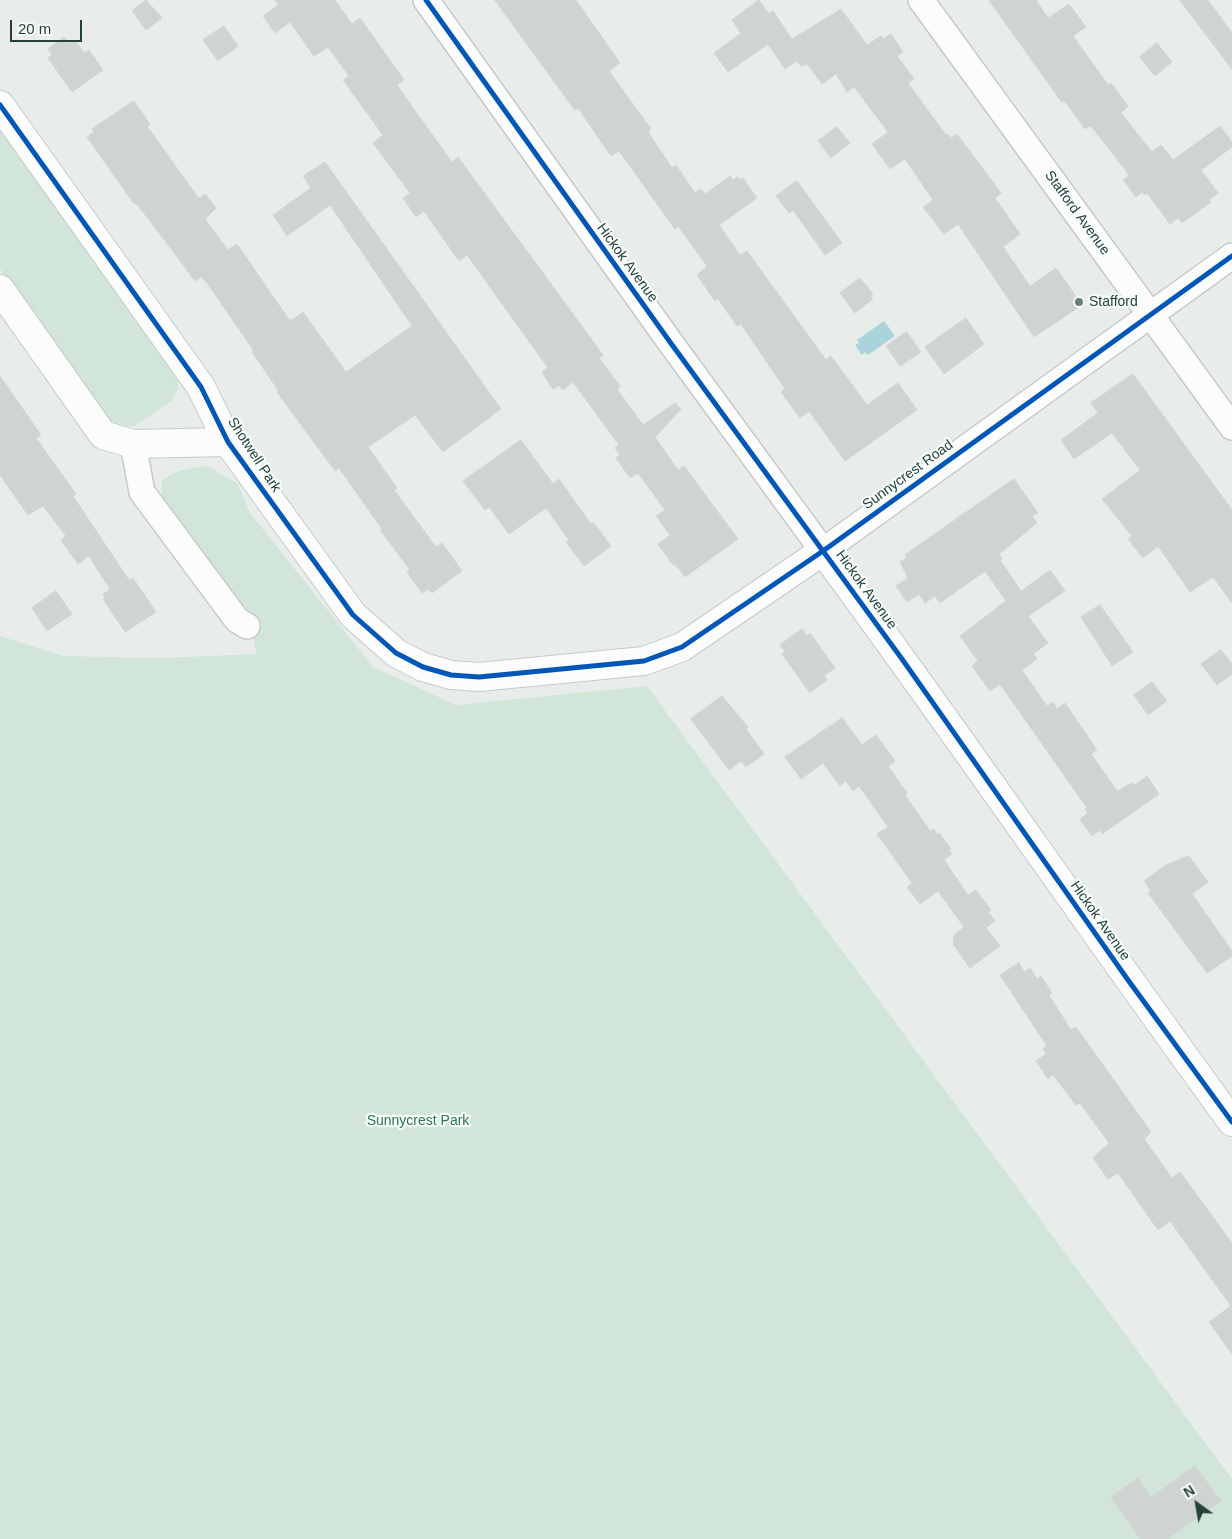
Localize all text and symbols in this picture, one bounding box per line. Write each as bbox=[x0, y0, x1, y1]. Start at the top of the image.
scale bar bbox=[12, 10, 85, 42]
text: 20 m bbox=[18, 20, 51, 37]
street label: Stafford Avenue bbox=[1041, 168, 1113, 258]
street label: Hickok Avenue bbox=[593, 220, 661, 306]
place label: Stafford bbox=[1089, 294, 1138, 310]
marker: Stafford bbox=[1073, 296, 1085, 308]
street label: Shotwell Park bbox=[224, 415, 284, 495]
street label: Sunnycrest Road bbox=[860, 437, 956, 513]
street label: Hickok Avenue bbox=[832, 547, 900, 633]
street label: Hickok Avenue bbox=[1066, 878, 1134, 964]
park label: Sunnycrest Park bbox=[367, 1113, 469, 1129]
north arrow bbox=[1172, 1479, 1222, 1529]
text: N bbox=[1181, 1482, 1198, 1501]

